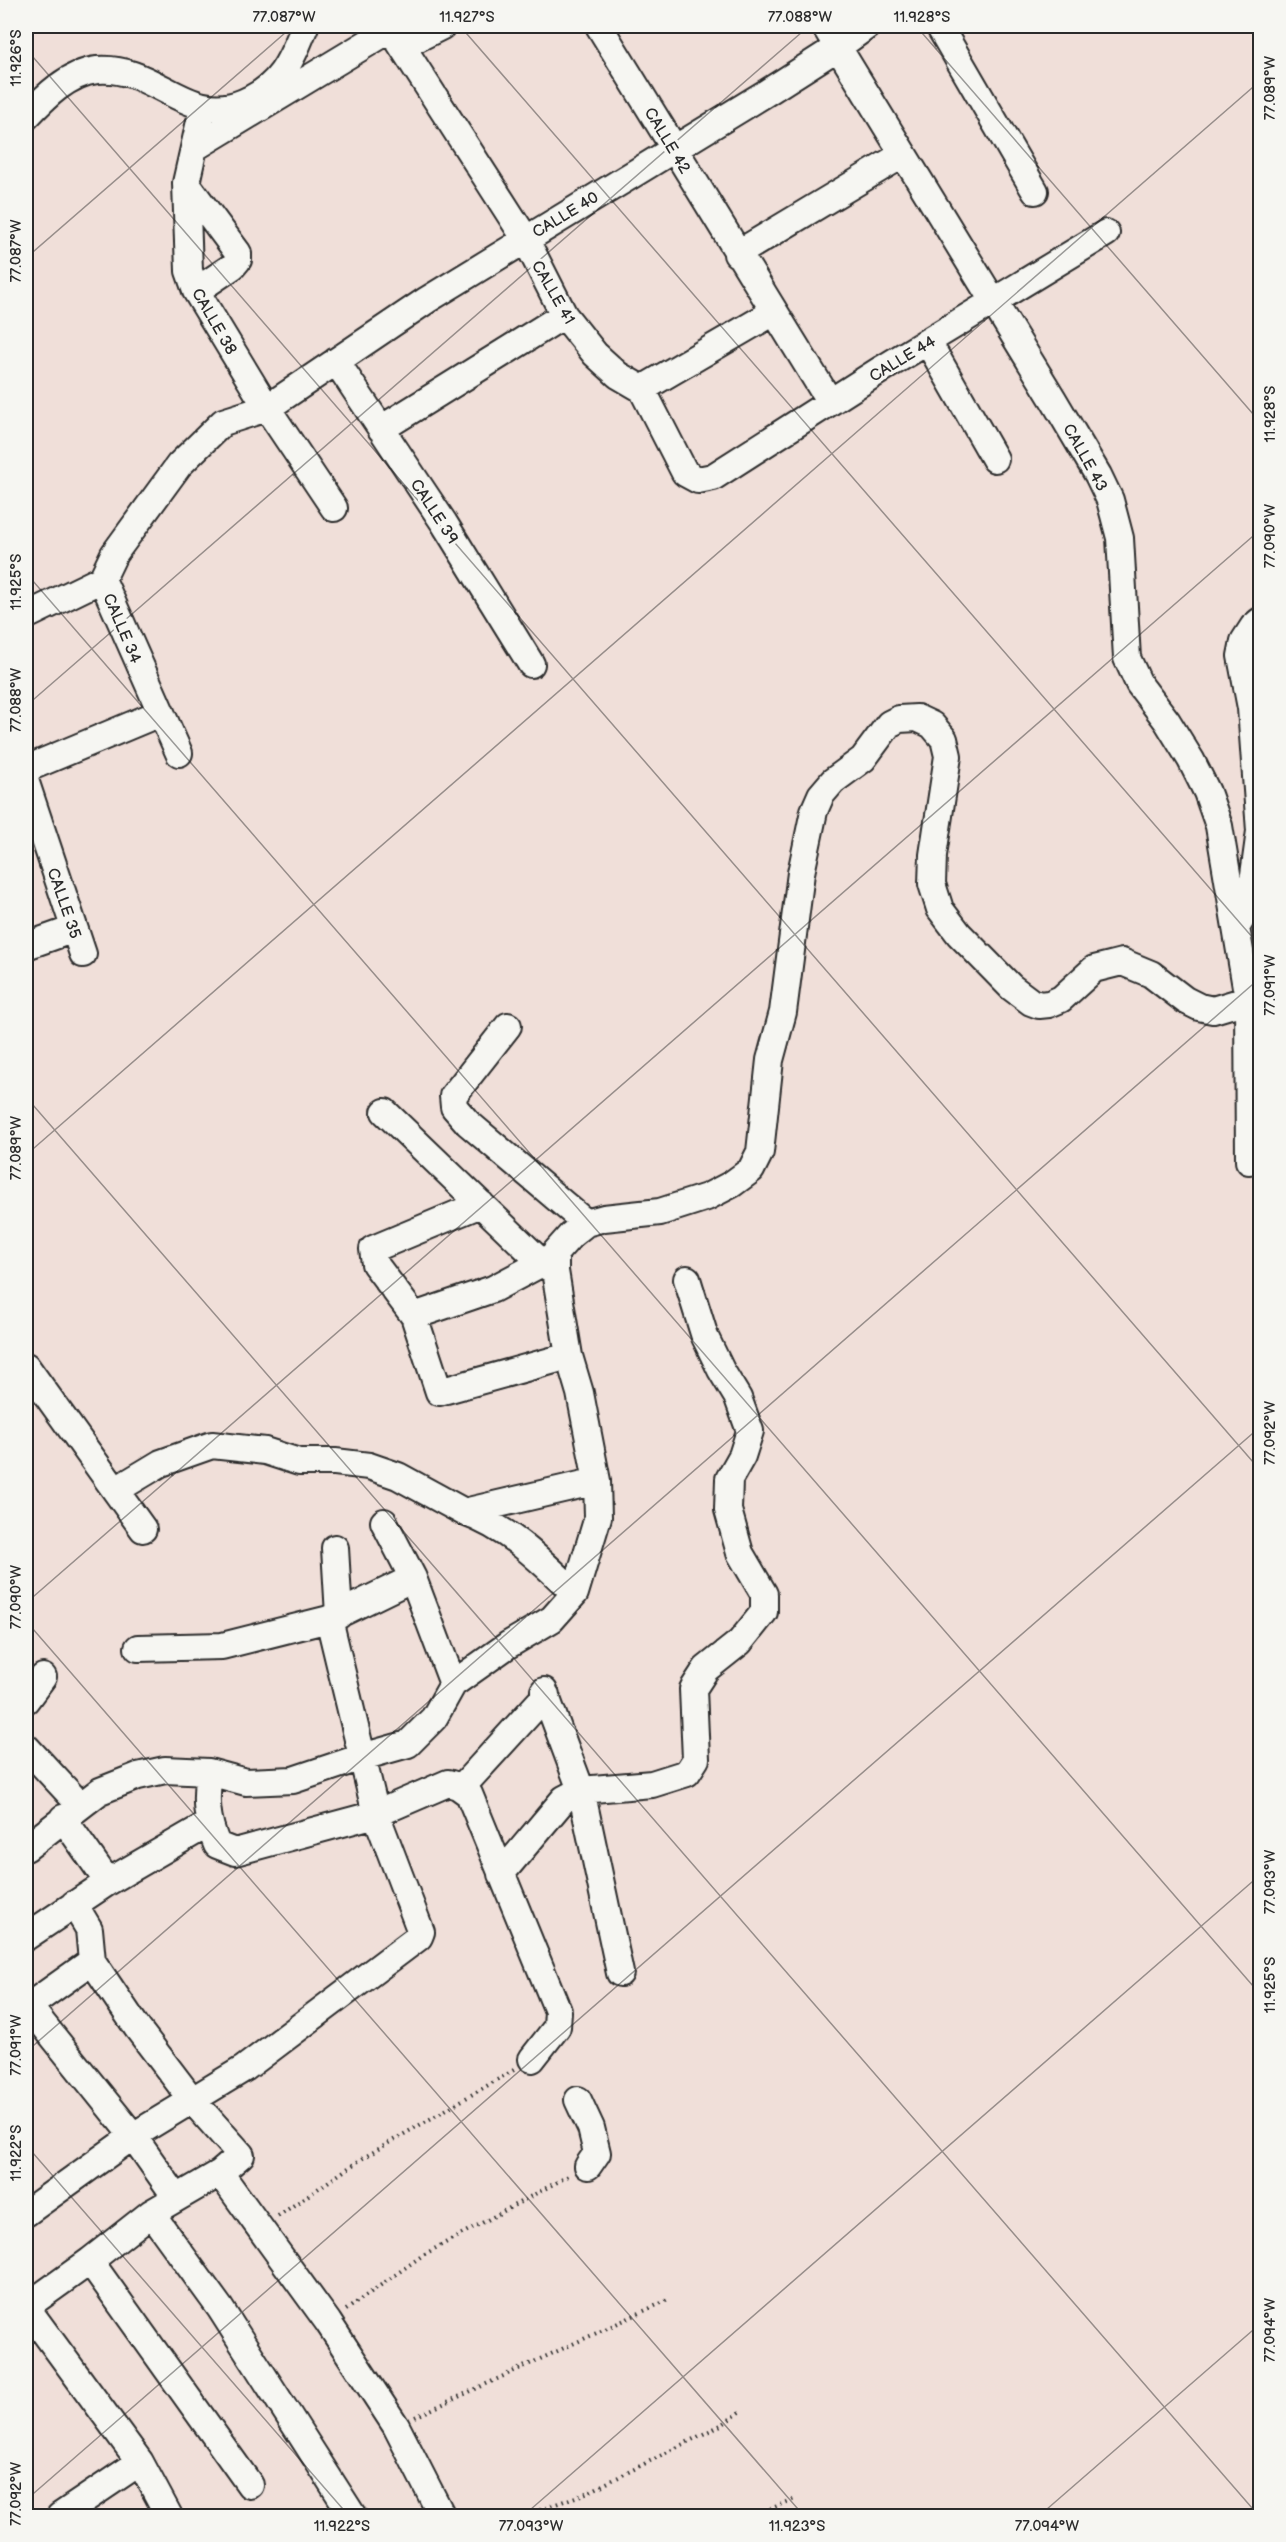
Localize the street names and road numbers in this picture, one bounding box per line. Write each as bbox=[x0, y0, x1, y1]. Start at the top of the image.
street label: CALLE 42 bbox=[640, 104, 694, 178]
street label: CALLE 40 bbox=[529, 188, 602, 242]
street label: CALLE 41 bbox=[527, 258, 579, 328]
street label: CALLE 38 bbox=[187, 285, 240, 358]
street label: CALLE 44 bbox=[866, 332, 940, 386]
street label: CALLE 43 bbox=[1058, 421, 1111, 495]
street label: CALLE 39 bbox=[406, 476, 462, 548]
street label: CALLE 34 bbox=[98, 591, 145, 667]
street label: CALLE 35 bbox=[43, 866, 85, 941]

